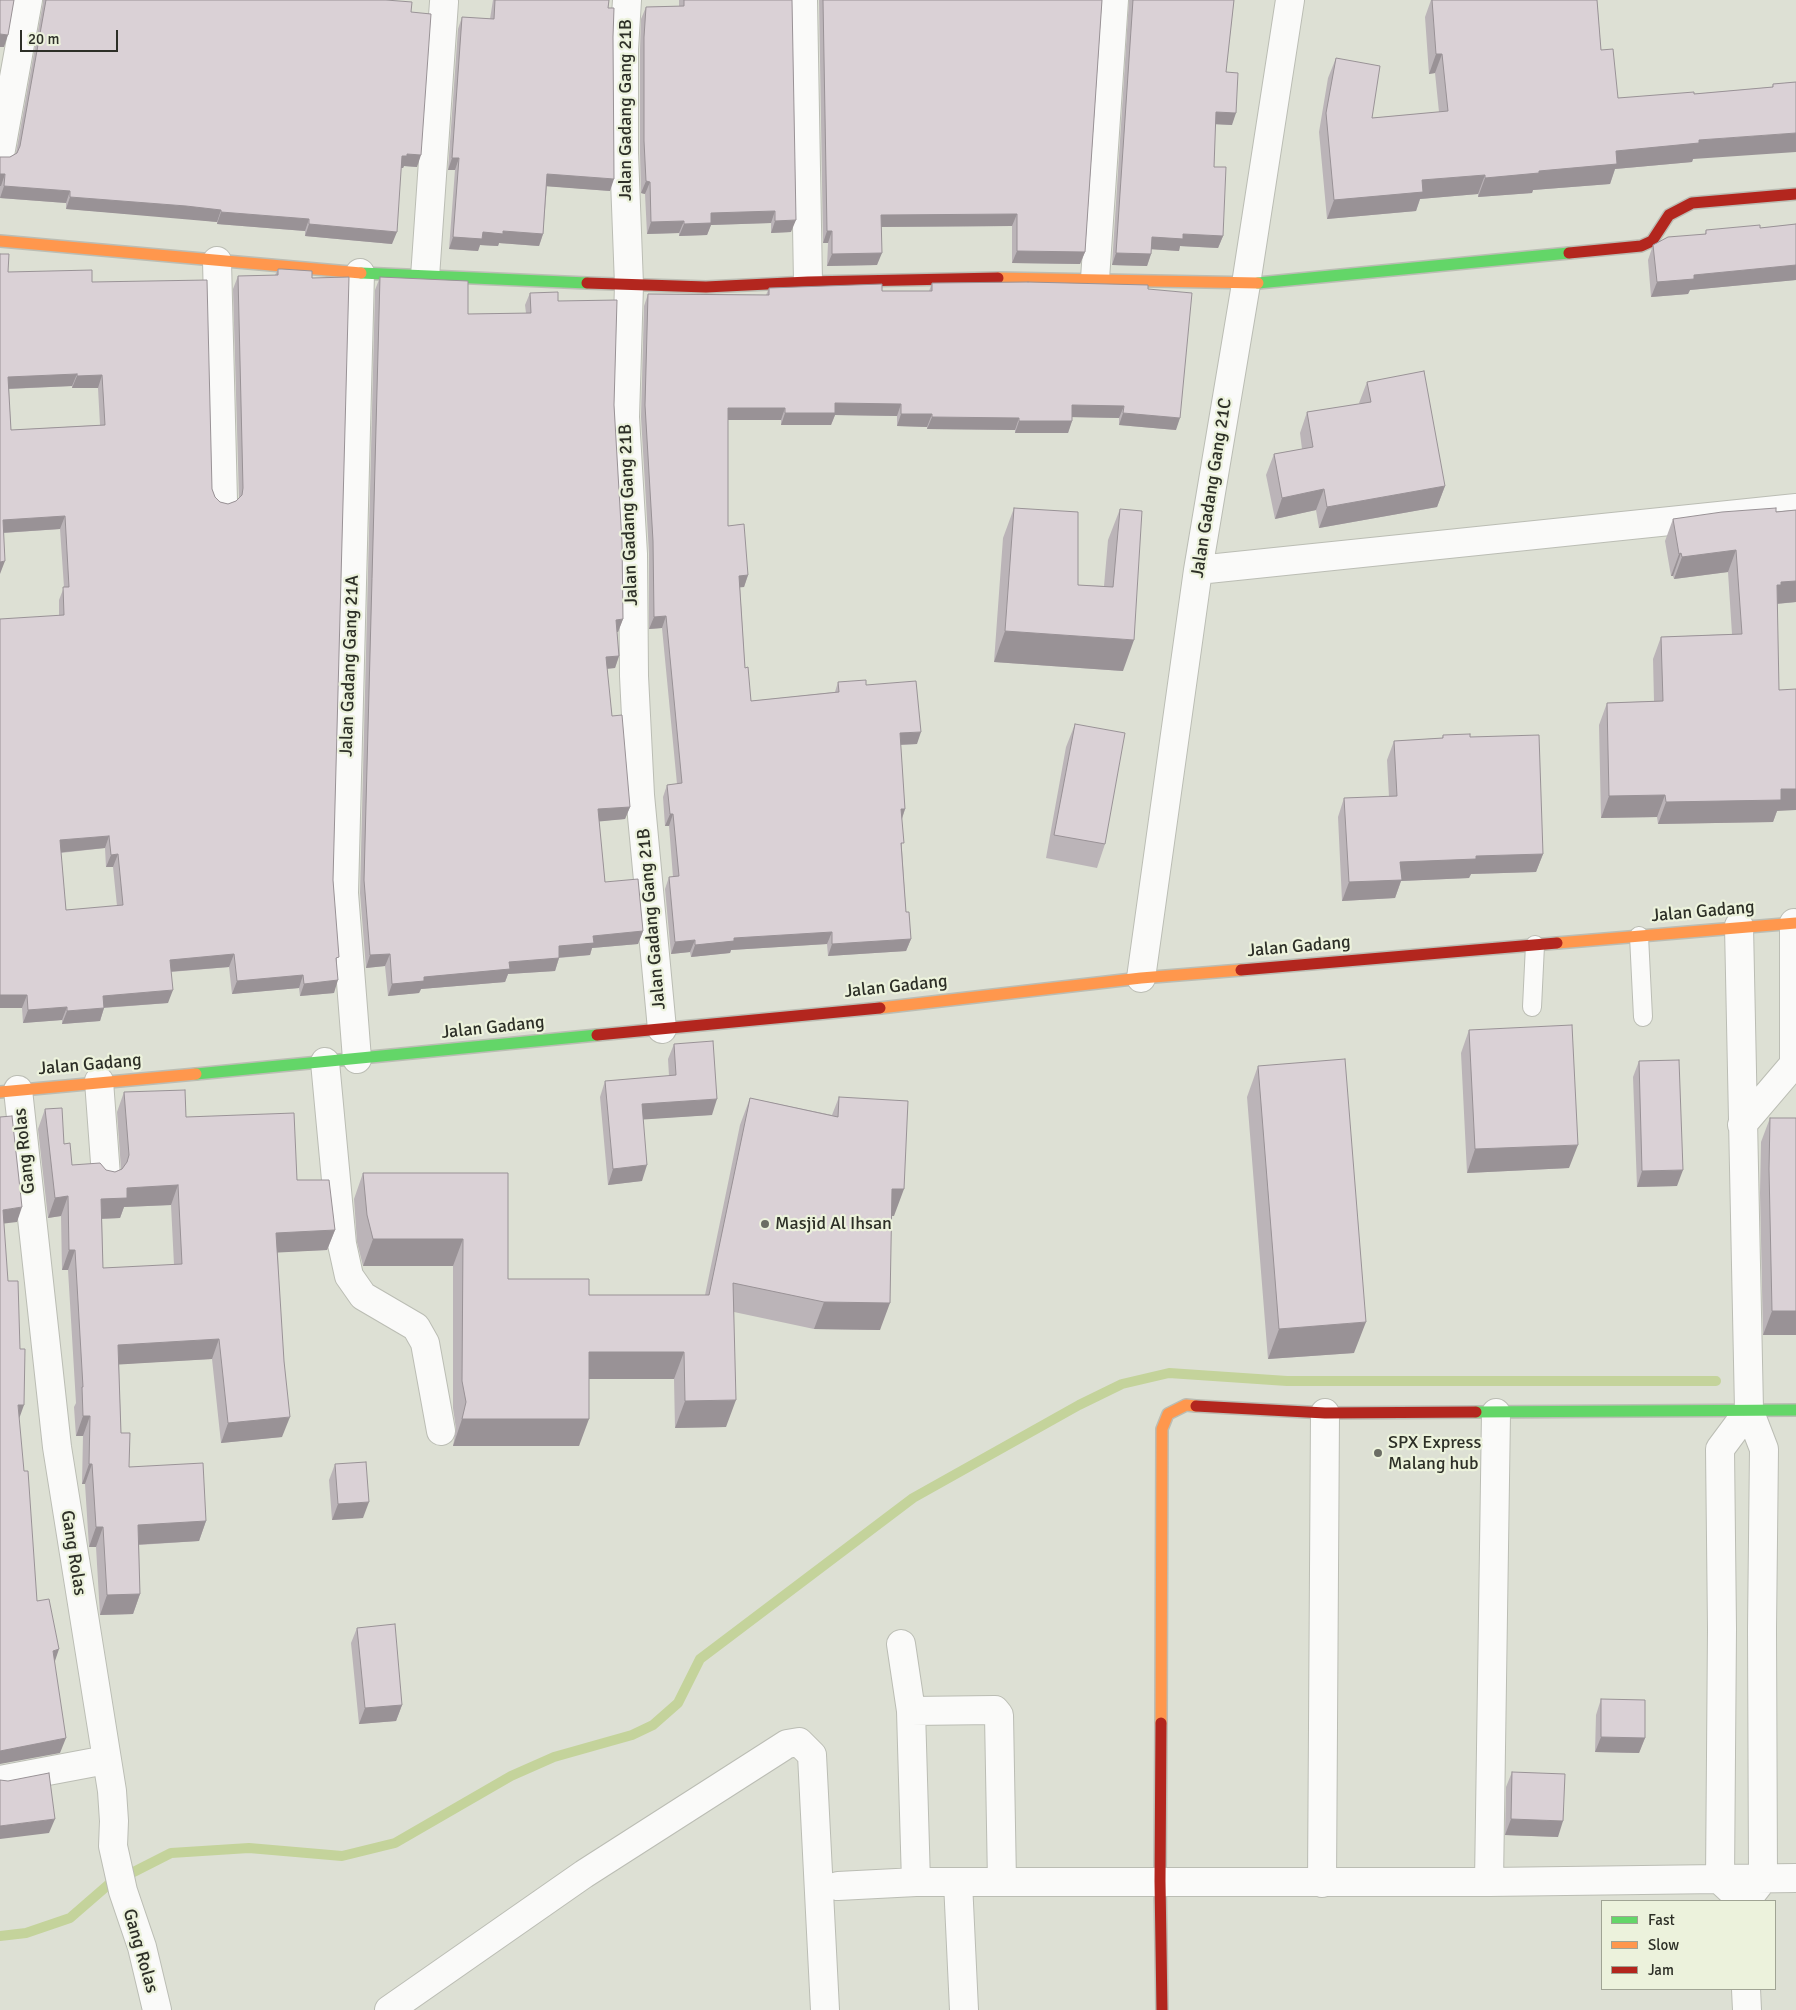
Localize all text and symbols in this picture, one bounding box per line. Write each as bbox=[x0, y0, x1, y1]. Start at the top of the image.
street label: Jalan Gadang Gang 21B bbox=[615, 19, 637, 201]
scale bar bbox=[22, 20, 120, 52]
text: 20 m bbox=[28, 30, 59, 48]
street label: Jalan Gadang Gang 21C bbox=[1187, 397, 1237, 579]
street label: Jalan Gadang Gang 21B bbox=[615, 424, 643, 606]
street label: Jalan Gadang Gang 21A bbox=[336, 575, 364, 757]
street label: Jalan Gadang Gang 21B bbox=[633, 827, 671, 1011]
street label: Jalan Gadang bbox=[1650, 897, 1756, 927]
street label: Jalan Gadang bbox=[1246, 932, 1352, 962]
street label: Jalan Gadang bbox=[843, 971, 949, 1003]
street label: Jalan Gadang bbox=[440, 1012, 546, 1044]
street label: Jalan Gadang bbox=[37, 1050, 143, 1080]
street label: Gang Rolas bbox=[10, 1107, 40, 1195]
place label: Masjid Al Ihsan bbox=[775, 1213, 892, 1235]
marker: Masjid Al Ihsan bbox=[759, 1218, 771, 1230]
place label: SPX Express Malang hub bbox=[1388, 1432, 1481, 1475]
marker: SPX Express Malang hub bbox=[1372, 1447, 1384, 1459]
street label: Gang Rolas bbox=[56, 1509, 90, 1597]
legend bbox=[1601, 1900, 1776, 1990]
street label: Gang Rolas bbox=[118, 1907, 162, 1995]
text: Fast bbox=[1648, 1911, 1675, 1929]
text: Slow bbox=[1648, 1936, 1679, 1954]
text: Jam bbox=[1648, 1961, 1674, 1979]

